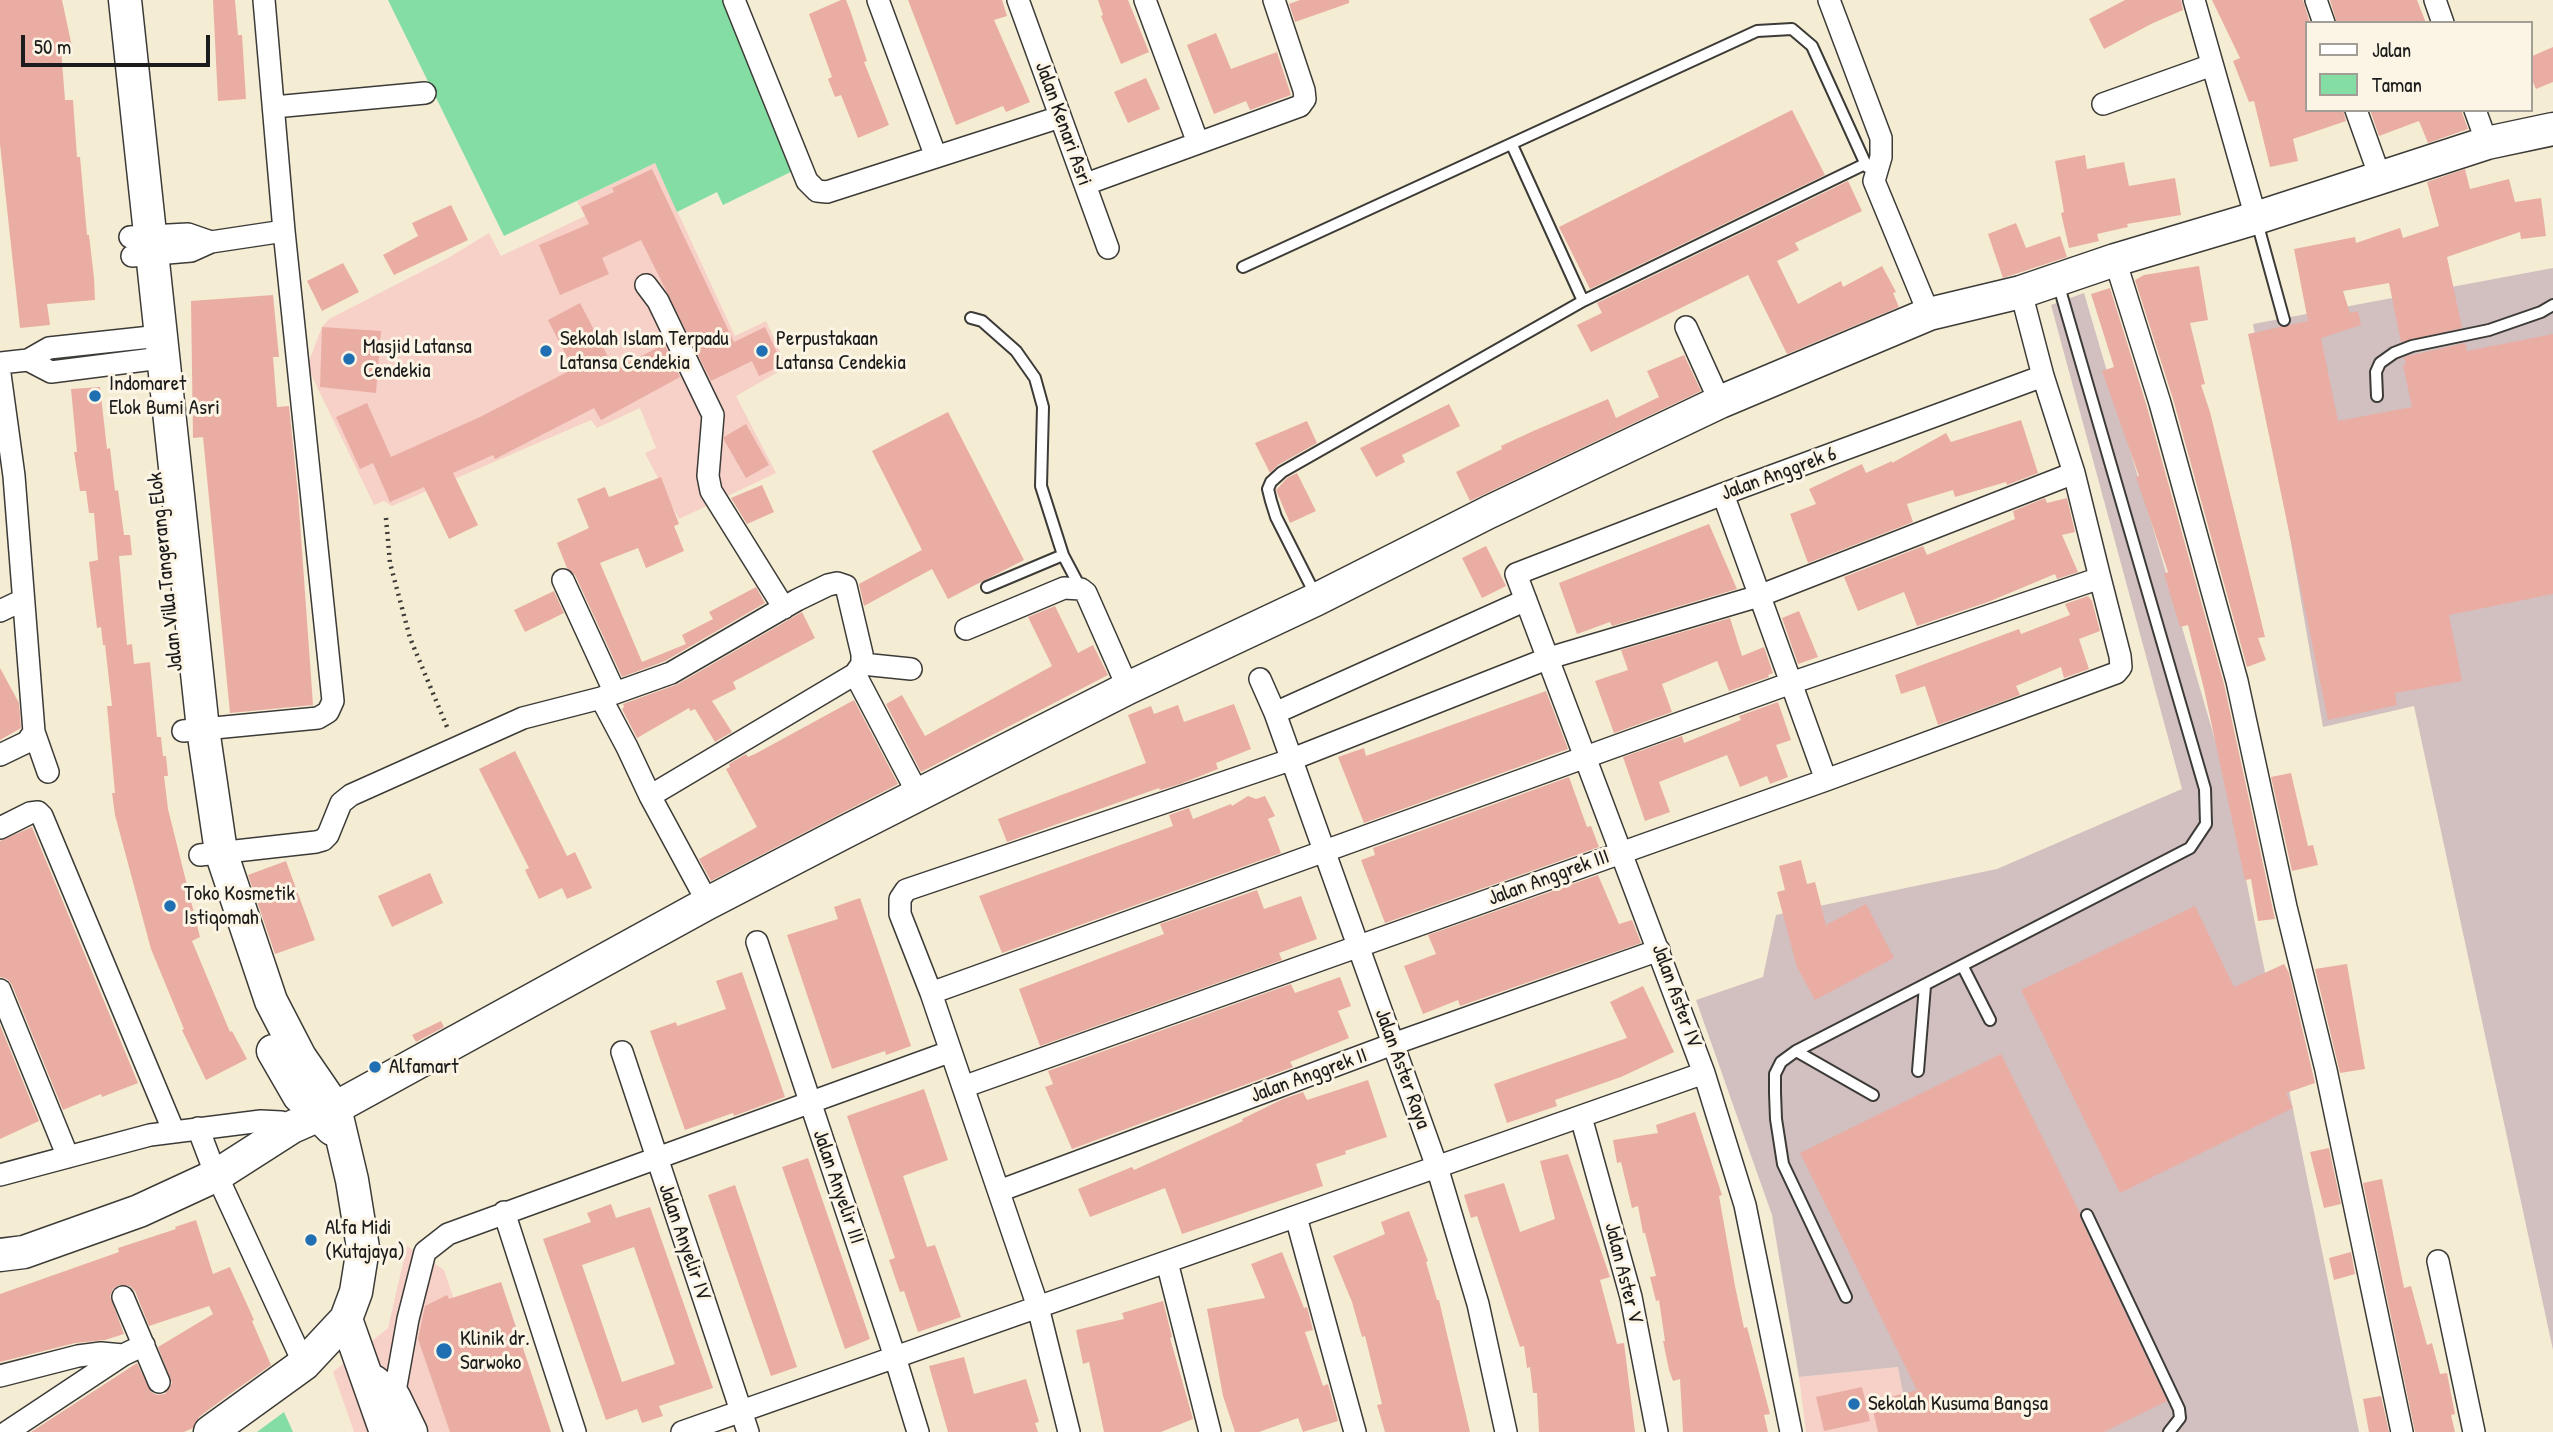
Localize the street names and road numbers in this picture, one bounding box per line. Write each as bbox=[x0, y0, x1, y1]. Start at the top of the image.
street label: Jalan Kenari Asri bbox=[1029, 59, 1097, 189]
street label: Jalan Anggrek 6 bbox=[1718, 441, 1840, 507]
street label: Jalan Villa Tangerang Elok bbox=[143, 471, 189, 673]
street label: Jalan Anggrek III bbox=[1485, 844, 1613, 912]
street label: Jalan Aster IV bbox=[1646, 941, 1706, 1051]
street label: Jalan Aster Raya bbox=[1369, 1006, 1435, 1132]
street label: Jalan Anggrek II bbox=[1247, 1043, 1371, 1109]
street label: Jalan Anyelir III bbox=[807, 1127, 869, 1247]
street label: Jalan Anyelir IV bbox=[652, 1181, 716, 1303]
street label: Jalan Aster V bbox=[1598, 1220, 1648, 1326]

